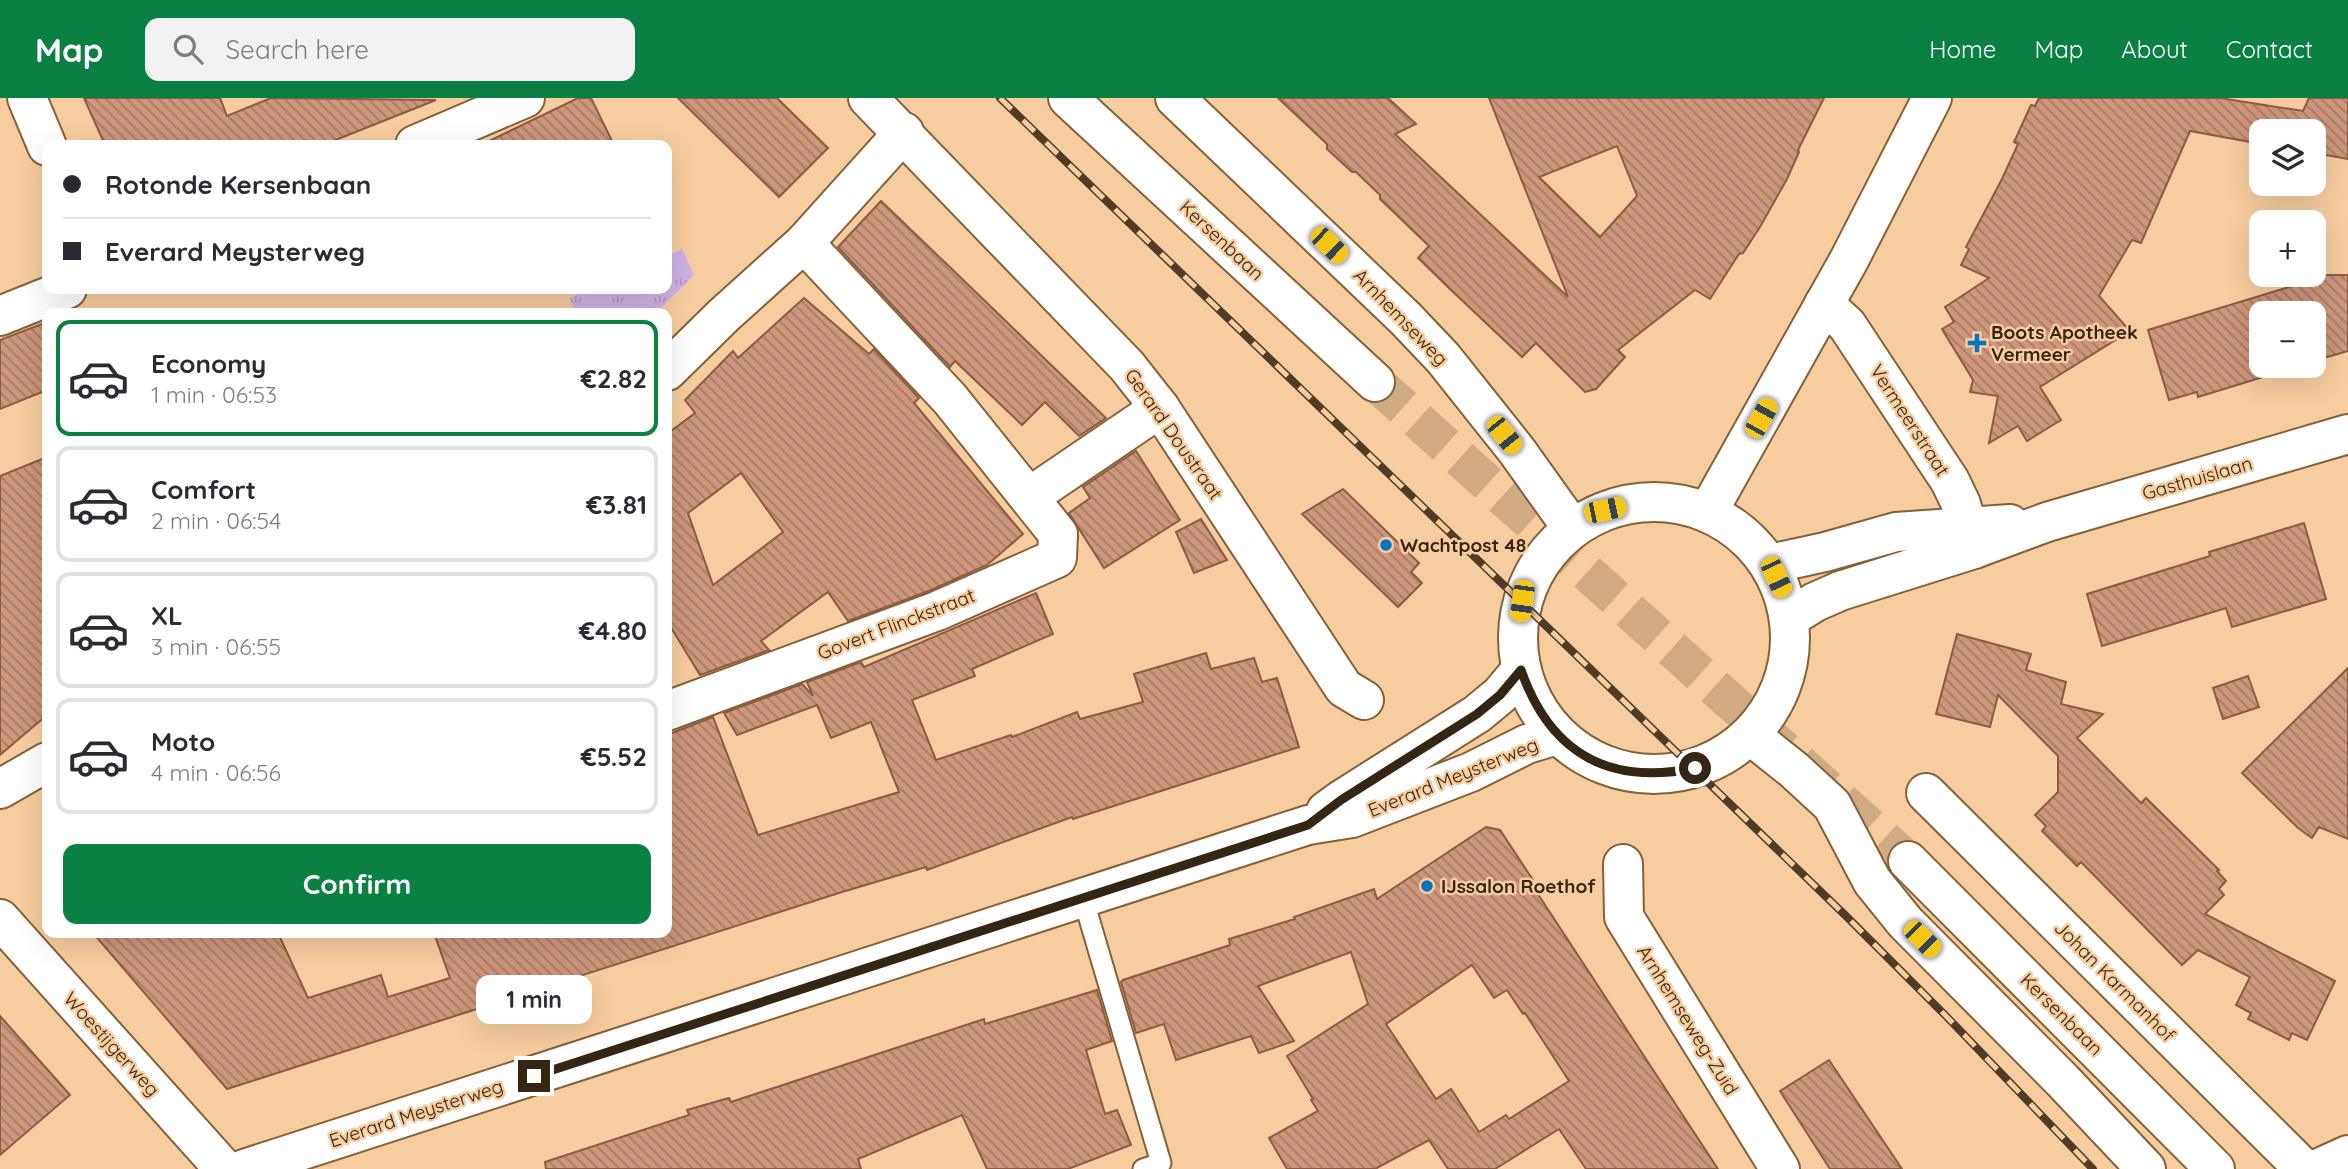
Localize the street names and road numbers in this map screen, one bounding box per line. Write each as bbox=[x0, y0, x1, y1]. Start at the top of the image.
street label: Kersenbaan bbox=[1175, 195, 1269, 285]
street label: Arnhemseweg bbox=[1349, 263, 1453, 371]
street label: Vermeerstraat bbox=[1865, 360, 1955, 480]
street label: Gerard Doustraat bbox=[1120, 364, 1228, 504]
street label: Gasthuislaan bbox=[2139, 451, 2255, 505]
street label: Govert Flinckstraat bbox=[814, 583, 978, 665]
street label: Everard Meysterweg bbox=[1364, 732, 1542, 822]
street label: Johan Karmanhof bbox=[2049, 915, 2181, 1047]
street label: Arnhemseweg-Zuid bbox=[1632, 941, 1744, 1099]
street label: Kersenbaan bbox=[2016, 968, 2108, 1060]
street label: Woestijgerweg bbox=[59, 987, 165, 1101]
street label: Everard Meysterweg bbox=[326, 1074, 506, 1152]

